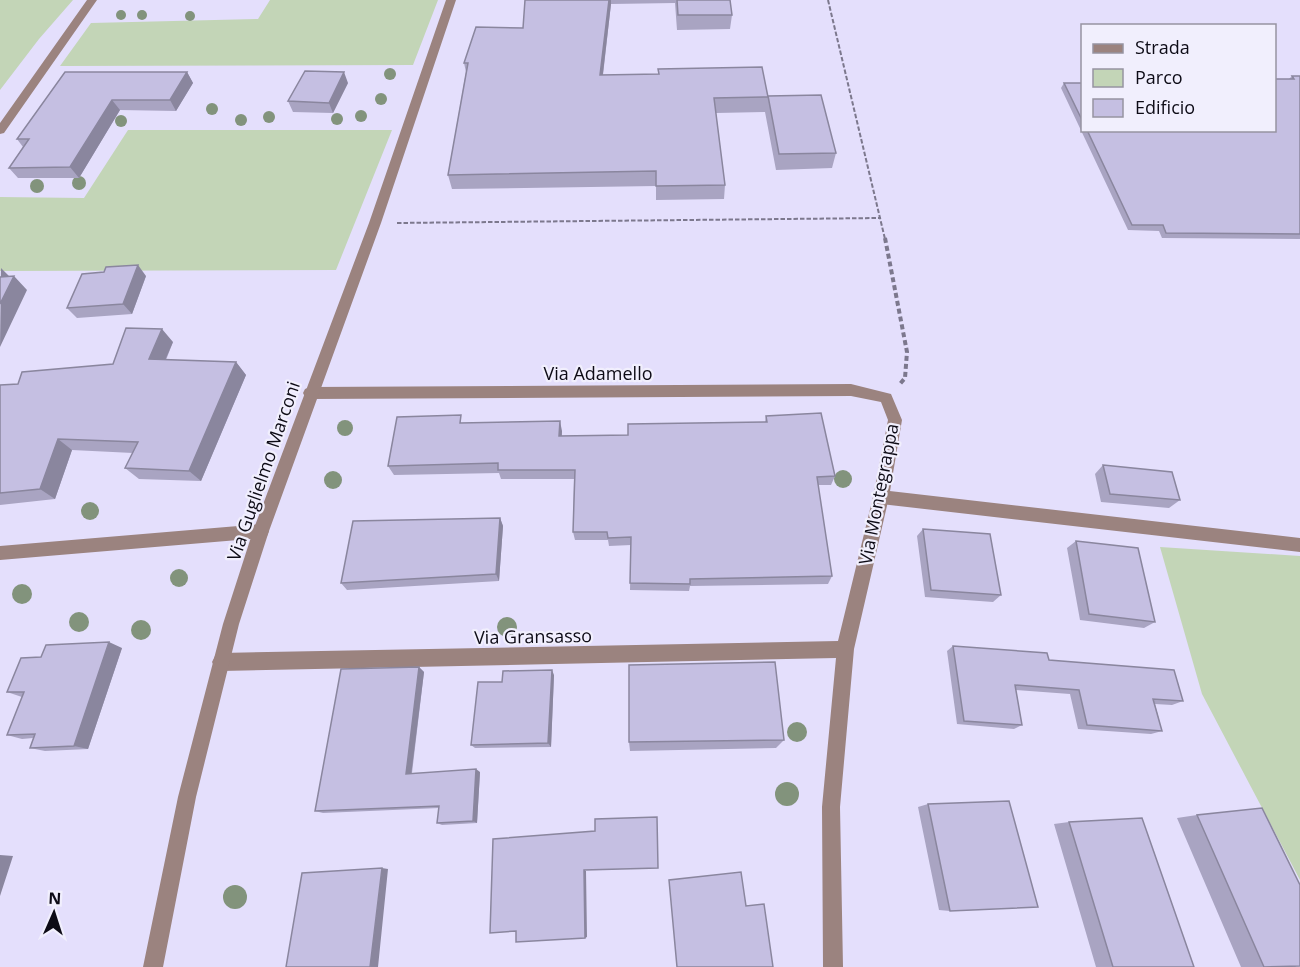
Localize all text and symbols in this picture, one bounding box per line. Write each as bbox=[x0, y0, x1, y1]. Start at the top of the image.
legend bbox=[1081, 24, 1276, 132]
text: Strada bbox=[1135, 35, 1190, 59]
text: Parco bbox=[1135, 65, 1183, 89]
text: Edificio bbox=[1135, 95, 1195, 119]
street label: Via Adamello bbox=[543, 361, 653, 385]
street label: Via Guglielmo Marconi bbox=[221, 378, 305, 564]
street label: Via Montegrappa bbox=[853, 421, 903, 567]
street label: Via Gransasso bbox=[474, 623, 592, 649]
north arrow bbox=[24, 883, 84, 943]
text: N bbox=[48, 887, 62, 909]

